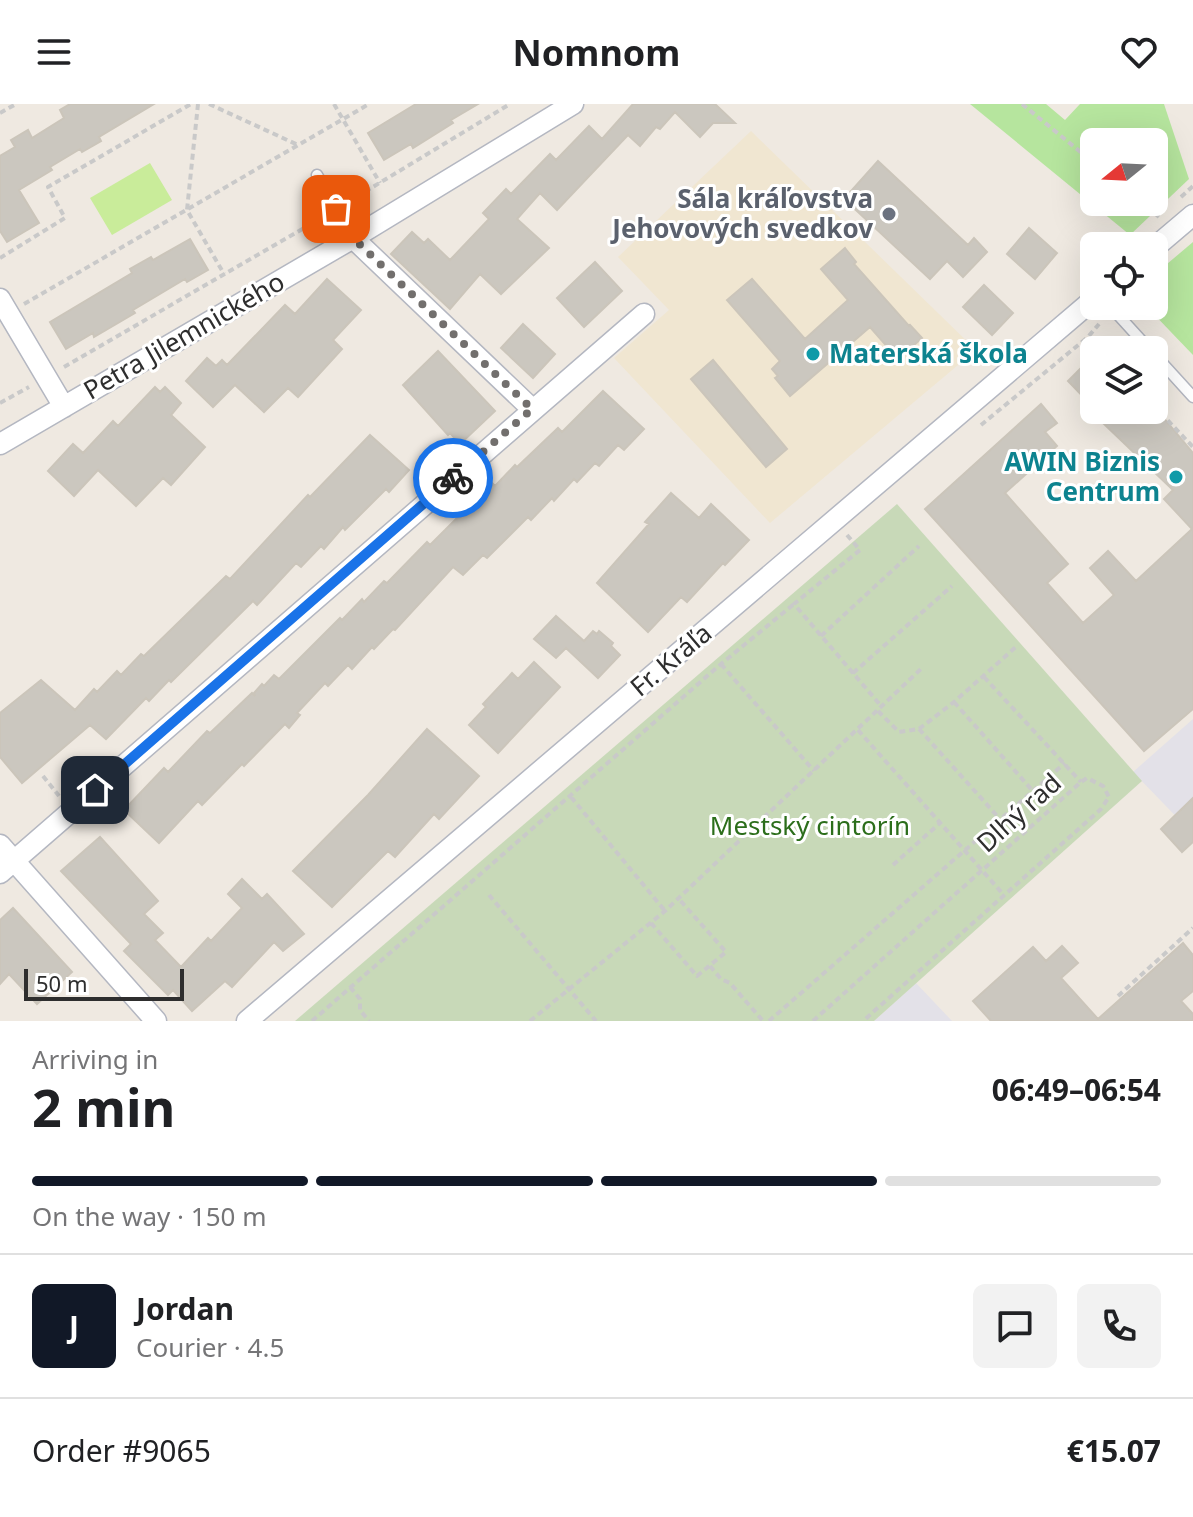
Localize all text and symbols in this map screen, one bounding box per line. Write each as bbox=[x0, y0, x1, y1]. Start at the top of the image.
text: Nomnom bbox=[513, 28, 680, 77]
icon: menu bbox=[32, 30, 76, 74]
icon: heart bbox=[1117, 30, 1161, 74]
north arrow bbox=[1080, 128, 1168, 216]
map controls bbox=[1080, 128, 1168, 424]
pin bbox=[302, 175, 370, 243]
place label: Sála kráľovstva Jehovových svedkov bbox=[610, 180, 873, 246]
icon: bag bbox=[314, 187, 358, 231]
marker: Sála kráľovstva Jehovových svedkov bbox=[880, 205, 898, 223]
button: locate bbox=[1080, 232, 1168, 320]
street label: Petra Jilemnického bbox=[76, 263, 291, 407]
place label: Materská škola bbox=[829, 335, 1028, 371]
button: layers bbox=[1080, 336, 1168, 424]
marker: Materská škola bbox=[804, 345, 822, 363]
courier bbox=[413, 438, 493, 518]
place label: AWIN Biznis Centrum bbox=[1004, 443, 1160, 509]
icon: bike bbox=[431, 456, 475, 500]
marker: AWIN Biznis Centrum bbox=[1167, 468, 1185, 486]
street label: Fr. Kráľa bbox=[622, 615, 719, 704]
pin bbox=[61, 756, 129, 824]
street label: Dlhý rad bbox=[968, 765, 1068, 860]
icon: home bbox=[73, 768, 117, 812]
park label: Mestský cintorín bbox=[710, 807, 910, 843]
scale bar bbox=[24, 965, 184, 1001]
text: 50 m bbox=[36, 968, 87, 998]
text: Arriving in bbox=[32, 1041, 158, 1077]
text: 06:49–06:54 bbox=[992, 1069, 1161, 1110]
text: 2 min bbox=[32, 1071, 175, 1142]
text: On the way · 150 m bbox=[32, 1198, 266, 1234]
button: chat bbox=[973, 1284, 1057, 1368]
button: phone bbox=[1077, 1284, 1161, 1368]
text: Jordan bbox=[136, 1288, 234, 1329]
text: J bbox=[69, 1306, 79, 1347]
text: Courier · 4.5 bbox=[136, 1329, 284, 1365]
text: Order #9065 bbox=[32, 1430, 211, 1471]
text: €15.07 bbox=[1067, 1430, 1161, 1471]

